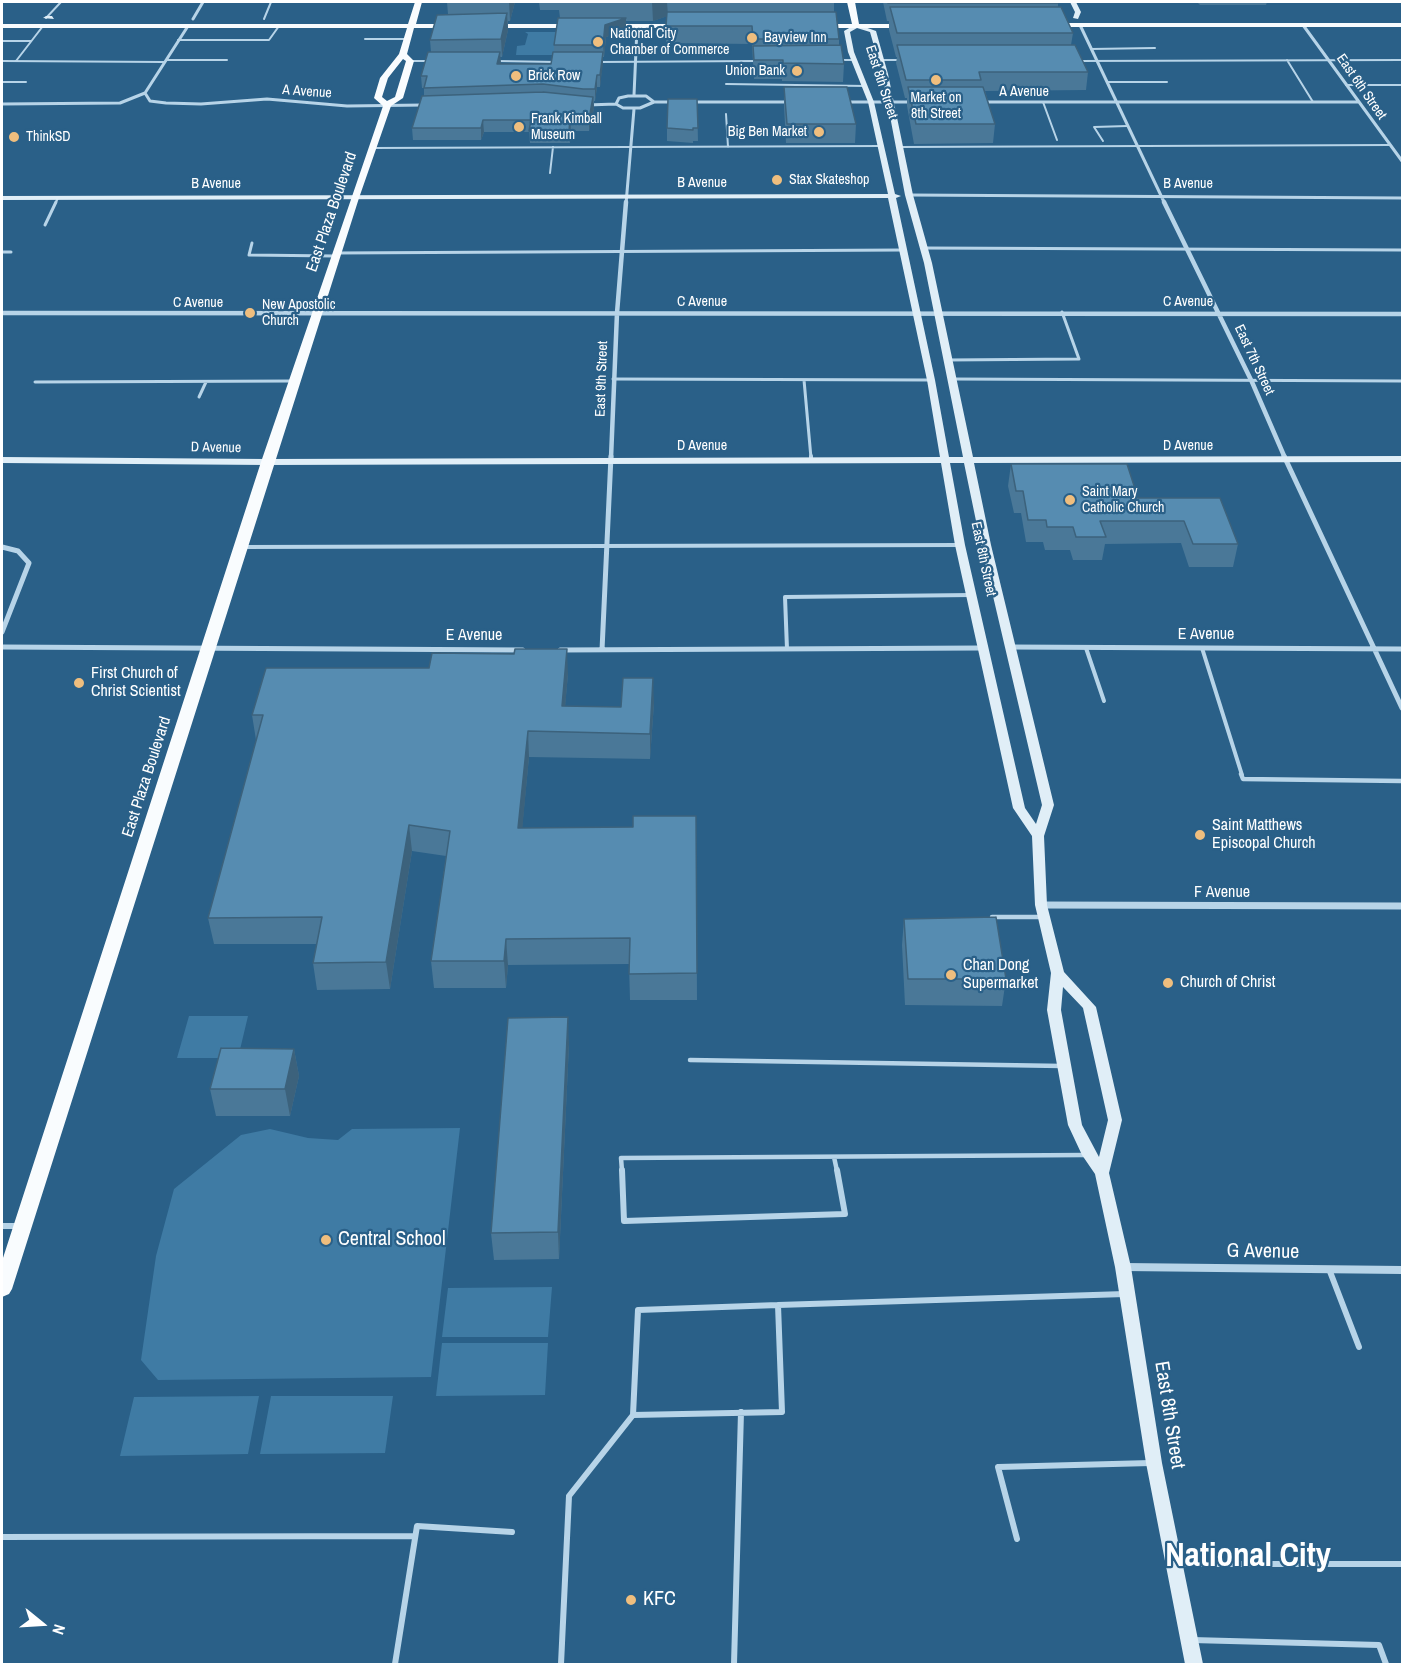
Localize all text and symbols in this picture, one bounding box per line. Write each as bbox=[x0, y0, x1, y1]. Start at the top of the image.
place label: National City Chamber of Commerce bbox=[610, 26, 729, 58]
place label: Bayview Inn bbox=[764, 30, 827, 46]
marker: Bayview Inn bbox=[745, 31, 759, 45]
marker: National City Chamber of Commerce bbox=[591, 35, 605, 49]
street label: East 8th Street bbox=[861, 43, 901, 121]
street label: East 6th Street bbox=[1332, 51, 1390, 123]
place label: Union Bank bbox=[725, 63, 785, 79]
marker: Union Bank bbox=[790, 64, 804, 78]
place label: Brick Row bbox=[528, 68, 580, 84]
marker: Brick Row bbox=[509, 69, 523, 83]
marker: Market on 8th Street bbox=[929, 73, 943, 87]
street label: A Avenue bbox=[282, 82, 332, 102]
street label: A Avenue bbox=[999, 84, 1049, 100]
place label: Market on 8th Street bbox=[910, 90, 962, 122]
place label: Frank Kimball Museum bbox=[531, 111, 602, 144]
marker: Frank Kimball Museum bbox=[512, 120, 526, 134]
place label: Big Ben Market bbox=[728, 124, 807, 140]
marker: Big Ben Market bbox=[812, 125, 826, 139]
place label: ThinkSD bbox=[26, 129, 71, 145]
marker: ThinkSD bbox=[7, 130, 21, 144]
street label: East Plaza Boulevard bbox=[303, 150, 361, 274]
place label: Stax Skateshop bbox=[789, 172, 869, 188]
marker: Stax Skateshop bbox=[770, 173, 784, 187]
street label: B Avenue bbox=[677, 175, 727, 191]
street label: B Avenue bbox=[191, 176, 241, 192]
street label: B Avenue bbox=[1163, 176, 1213, 192]
street label: C Avenue bbox=[677, 294, 727, 310]
street label: C Avenue bbox=[1163, 294, 1213, 310]
street label: C Avenue bbox=[173, 295, 223, 311]
place label: New Apostolic Church bbox=[262, 297, 335, 330]
marker: New Apostolic Church bbox=[243, 306, 257, 320]
street label: East 7th Street bbox=[1230, 322, 1278, 398]
street label: East 9th Street bbox=[592, 341, 612, 417]
street label: D Avenue bbox=[677, 438, 727, 454]
street label: D Avenue bbox=[1163, 438, 1213, 454]
street label: D Avenue bbox=[191, 439, 241, 457]
place label: Saint Mary Catholic Church bbox=[1082, 484, 1164, 516]
marker: Saint Mary Catholic Church bbox=[1063, 493, 1077, 507]
street label: East 8th Street bbox=[967, 520, 999, 598]
street label: E Avenue bbox=[1178, 625, 1234, 645]
street label: E Avenue bbox=[446, 626, 502, 646]
place label: First Church of Christ Scientist bbox=[91, 664, 181, 702]
marker: First Church of Christ Scientist bbox=[72, 676, 86, 690]
street label: East Plaza Boulevard bbox=[118, 714, 176, 840]
place label: Saint Matthews Episcopal Church bbox=[1212, 816, 1316, 854]
marker: Saint Matthews Episcopal Church bbox=[1193, 828, 1207, 842]
street label: F Avenue bbox=[1194, 883, 1250, 903]
place label: Chan Dong Supermarket bbox=[963, 956, 1038, 994]
marker: Chan Dong Supermarket bbox=[944, 968, 958, 982]
place label: Church of Christ bbox=[1180, 973, 1276, 993]
marker: Church of Christ bbox=[1161, 976, 1175, 990]
place label: Central School bbox=[338, 1228, 446, 1252]
marker: Central School bbox=[319, 1233, 333, 1247]
street label: G Avenue bbox=[1226, 1239, 1300, 1265]
street label: East 8th Street bbox=[1149, 1360, 1189, 1470]
district label: National City bbox=[1165, 1537, 1331, 1577]
place label: KFC bbox=[643, 1588, 676, 1612]
marker: KFC bbox=[624, 1593, 638, 1607]
north arrow bbox=[12, 1594, 72, 1654]
text: N bbox=[47, 1622, 71, 1637]

